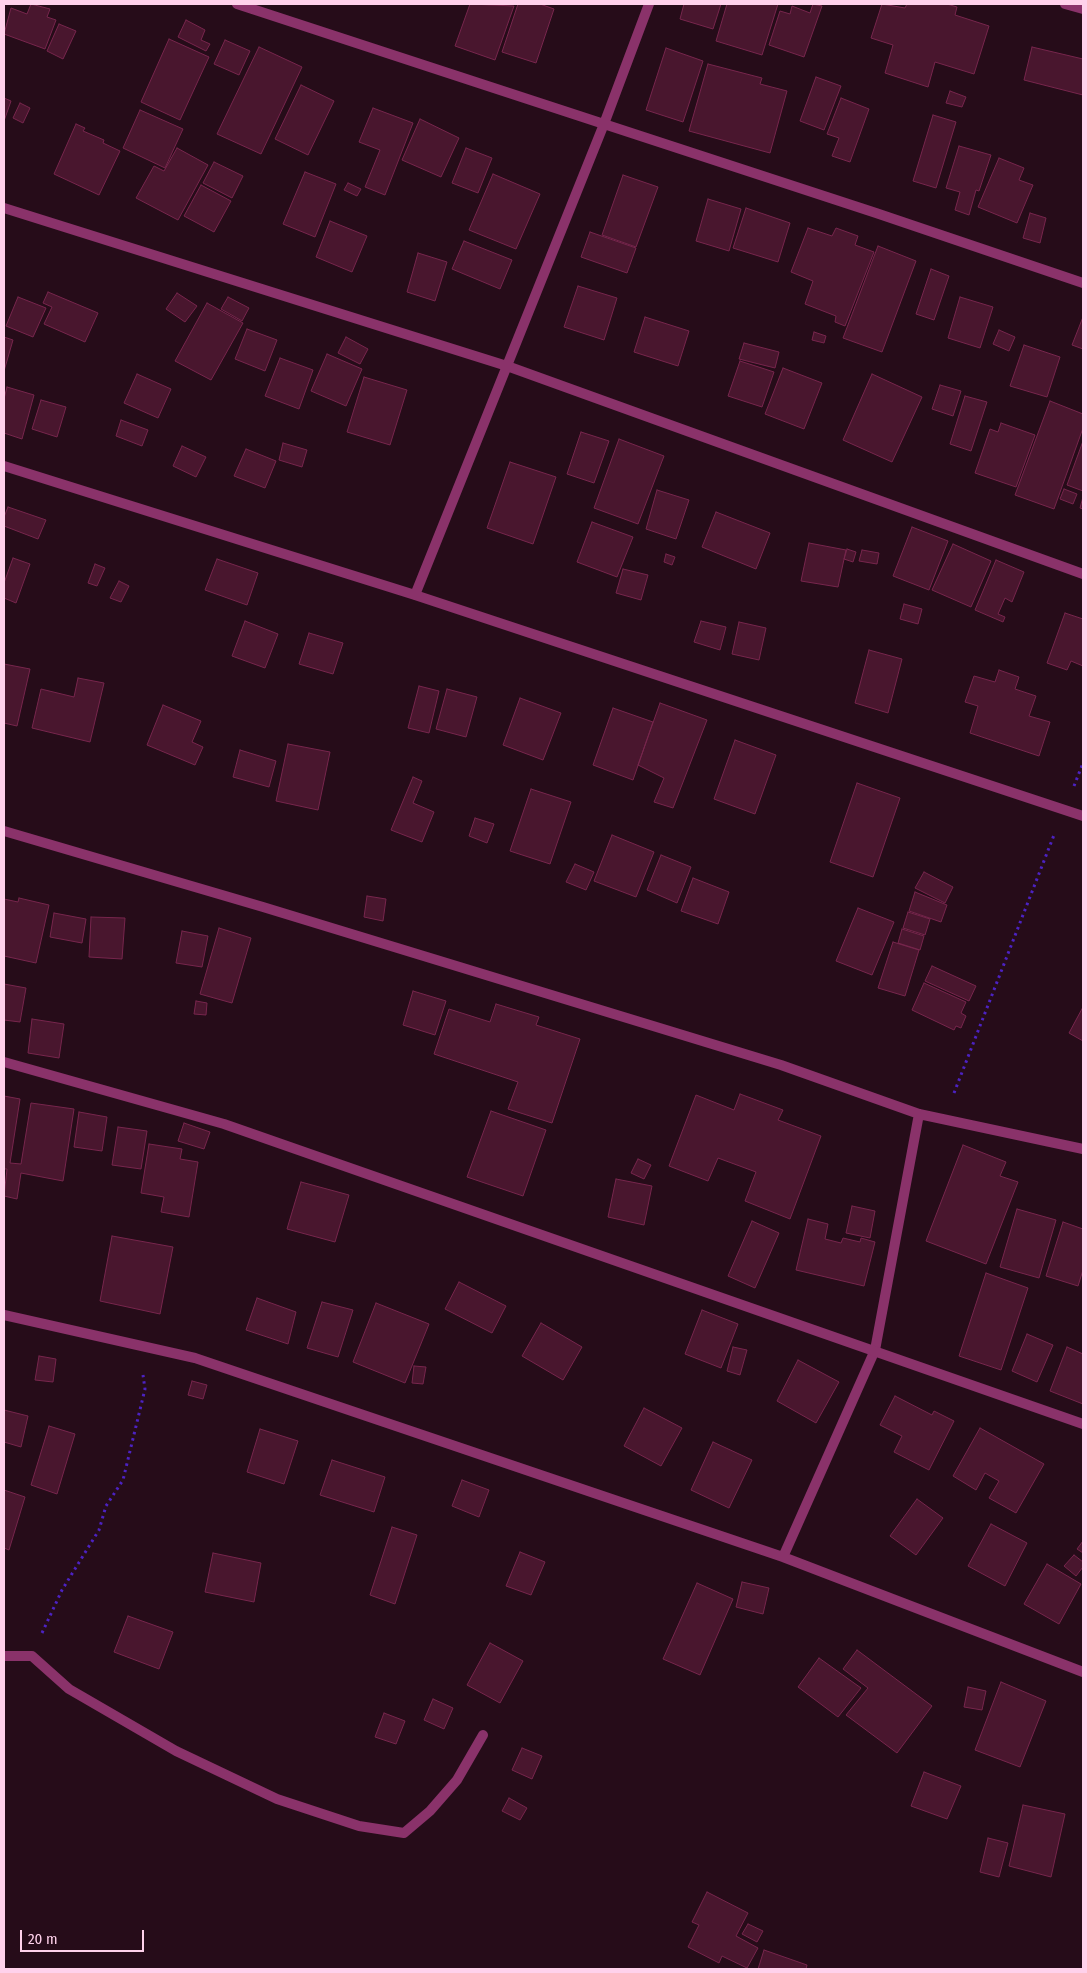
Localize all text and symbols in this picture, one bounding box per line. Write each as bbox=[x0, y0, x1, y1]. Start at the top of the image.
scale bar bbox=[22, 1920, 146, 1952]
text: 20 m bbox=[28, 1930, 58, 1948]

